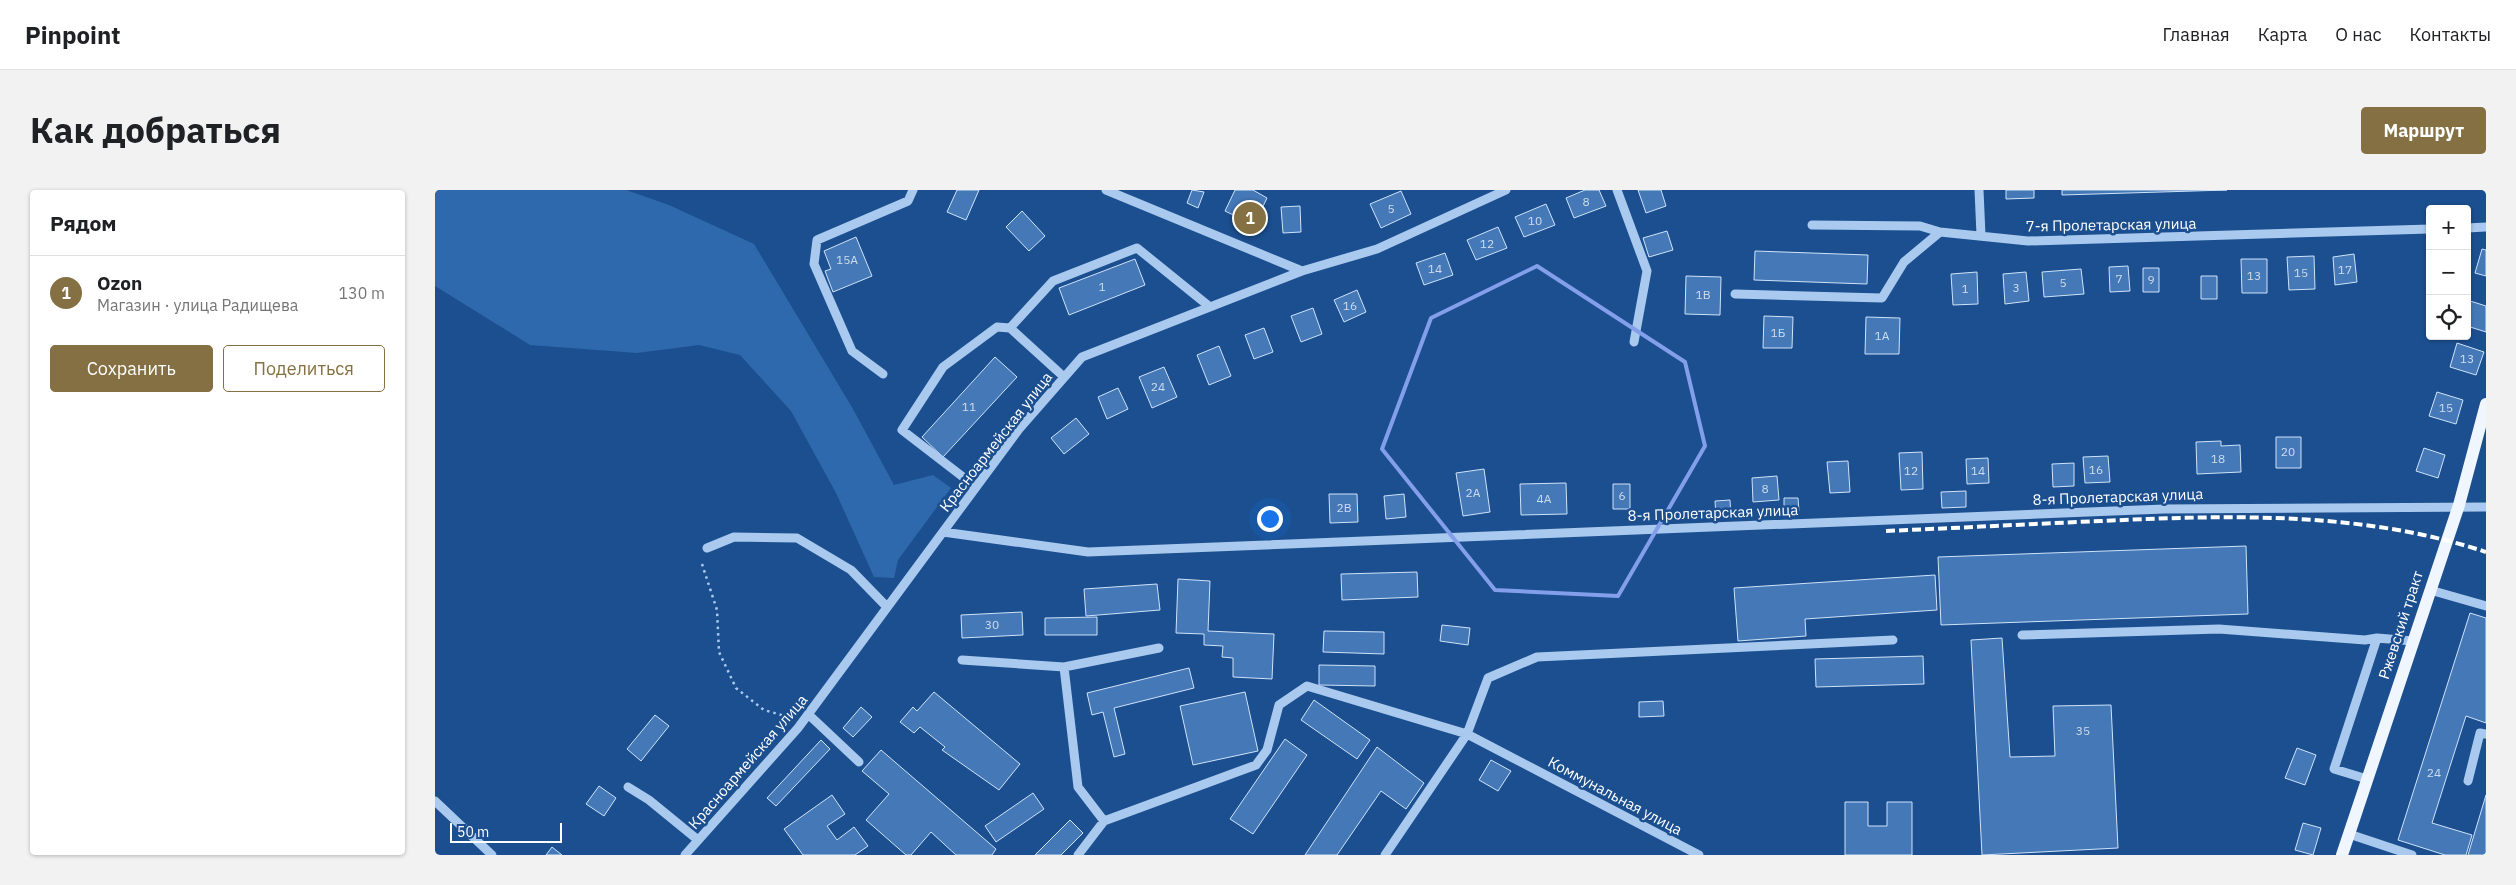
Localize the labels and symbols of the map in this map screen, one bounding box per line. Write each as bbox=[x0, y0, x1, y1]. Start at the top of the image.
house number: 8 bbox=[1582, 194, 1590, 209]
pin: 1 bbox=[1234, 199, 1266, 237]
house number: 5 bbox=[1387, 201, 1395, 216]
house number: 10 bbox=[1528, 213, 1542, 228]
street label: 7-я Пролетарская улица bbox=[2025, 214, 2197, 235]
house number: 12 bbox=[1480, 236, 1494, 251]
house number: 15А bbox=[836, 252, 858, 267]
house number: 14 bbox=[1428, 261, 1442, 276]
house number: 17 bbox=[2338, 262, 2352, 277]
house number: 15 bbox=[2294, 265, 2308, 280]
house number: 13 bbox=[2247, 268, 2261, 283]
house number: 7 bbox=[2115, 271, 2123, 286]
house number: 9 bbox=[2147, 272, 2155, 287]
house number: 5 bbox=[2059, 275, 2067, 290]
house number: 1 bbox=[1098, 279, 1106, 294]
house number: 3 bbox=[2012, 280, 2020, 295]
house number: 1 bbox=[1961, 281, 1969, 296]
house number: 1В bbox=[1695, 287, 1711, 302]
house number: 16 bbox=[1343, 298, 1357, 313]
house number: 1Б bbox=[1771, 325, 1785, 340]
house number: 1А bbox=[1875, 328, 1890, 343]
house number: 13 bbox=[2460, 351, 2474, 366]
street label: Красноармейская улица bbox=[935, 368, 1056, 515]
house number: 24 bbox=[1151, 379, 1165, 394]
house number: 11 bbox=[962, 399, 976, 414]
house number: 15 bbox=[2439, 400, 2453, 415]
house number: 20 bbox=[2281, 444, 2295, 459]
house number: 18 bbox=[2211, 451, 2225, 466]
house number: 16 bbox=[2089, 462, 2103, 477]
house number: 12 bbox=[1904, 463, 1918, 478]
house number: 14 bbox=[1971, 463, 1985, 478]
house number: 8 bbox=[1761, 481, 1769, 496]
street label: 8-я Пролетарская улица bbox=[2032, 484, 2204, 509]
house number: 2А bbox=[1466, 485, 1481, 500]
house number: 6 bbox=[1618, 488, 1626, 503]
house number: 4А bbox=[1537, 491, 1552, 506]
house number: 2В bbox=[1336, 500, 1352, 515]
street label: 8-я Пролетарская улица bbox=[1627, 500, 1799, 525]
your location bbox=[1257, 506, 1283, 532]
street label: Ржевский тракт bbox=[2374, 568, 2427, 682]
house number: 30 bbox=[985, 617, 999, 632]
street label: Красноармейская улица bbox=[684, 690, 811, 833]
house number: 35 bbox=[2076, 723, 2090, 738]
street label: Коммунальная улица bbox=[1545, 752, 1686, 839]
house number: 24 bbox=[2427, 765, 2441, 780]
scale bar bbox=[450, 820, 563, 843]

